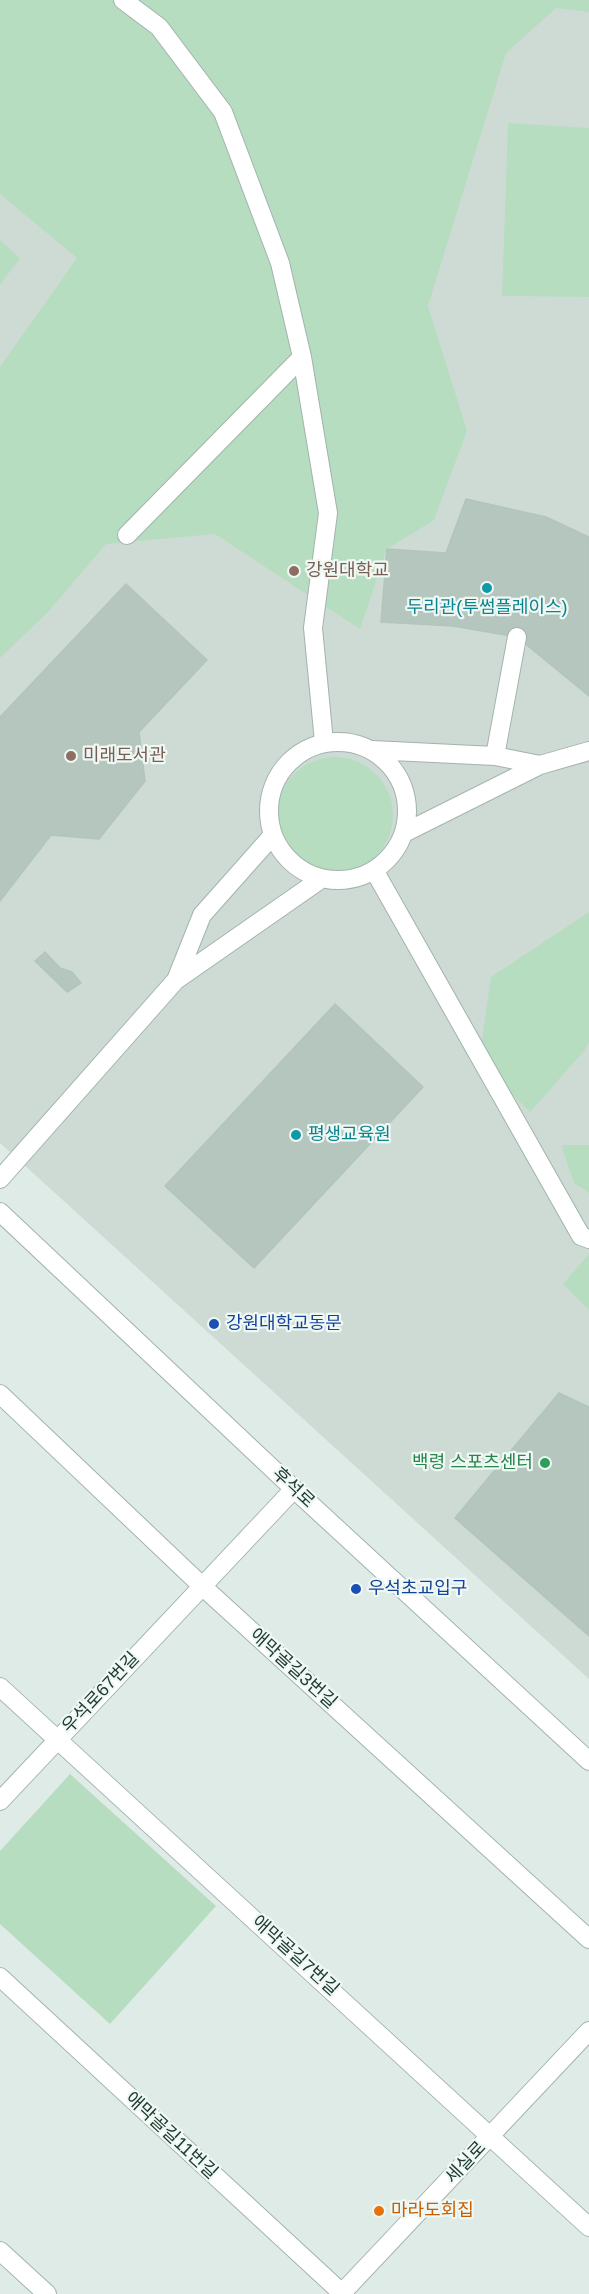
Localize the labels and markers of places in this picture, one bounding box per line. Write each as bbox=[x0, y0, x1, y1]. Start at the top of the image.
place label: 강원대학교 bbox=[306, 560, 389, 582]
marker: 강원대학교 bbox=[287, 564, 301, 578]
marker: 두리관(투썸플레이스) bbox=[480, 581, 494, 595]
place label: 두리관(투썸플레이스) bbox=[406, 597, 568, 619]
place label: 미래도서관 bbox=[83, 745, 166, 767]
marker: 미래도서관 bbox=[64, 749, 78, 763]
place label: 평생교육원 bbox=[308, 1124, 391, 1146]
marker: 평생교육원 bbox=[289, 1128, 303, 1142]
place label: 강원대학교동문 bbox=[226, 1313, 342, 1335]
marker: 강원대학교동문 bbox=[207, 1317, 221, 1331]
place label: 백령 스포츠센터 bbox=[412, 1452, 533, 1474]
marker: 백령 스포츠센터 bbox=[538, 1456, 552, 1470]
place label: 우석초교입구 bbox=[368, 1578, 467, 1600]
marker: 우석초교입구 bbox=[349, 1582, 363, 1596]
place label: 마라도회집 bbox=[391, 2200, 474, 2222]
marker: 마라도회집 bbox=[372, 2204, 386, 2218]

